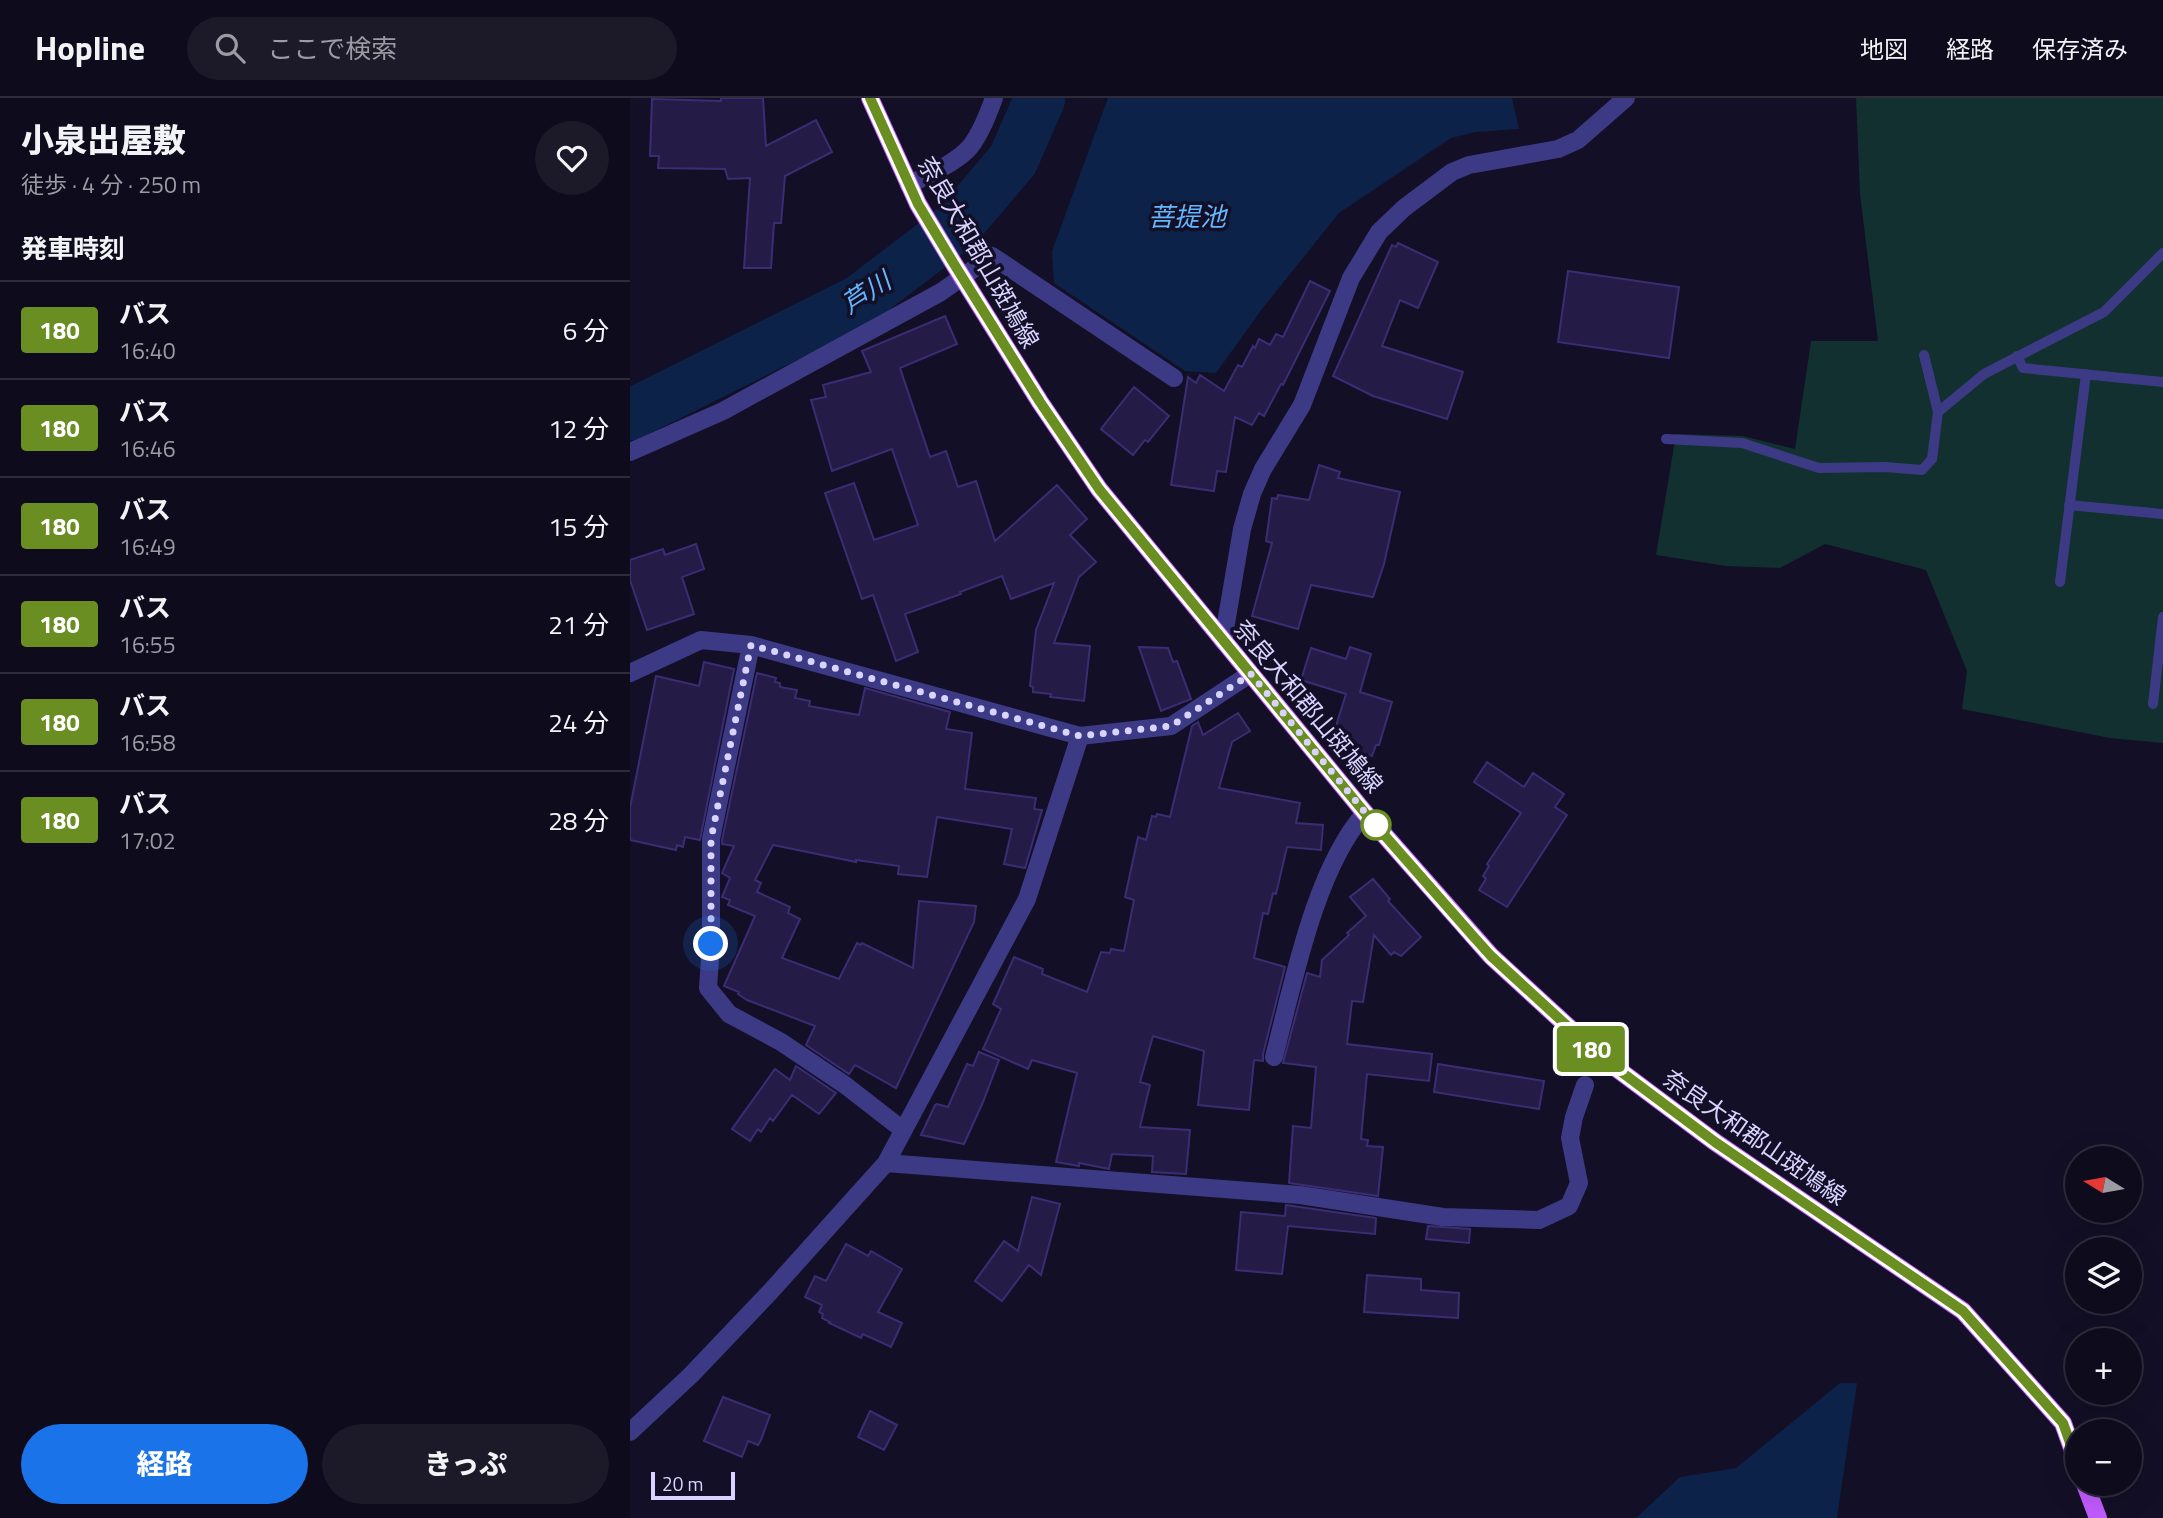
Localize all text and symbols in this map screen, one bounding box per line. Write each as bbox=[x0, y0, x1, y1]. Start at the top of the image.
search box bbox=[187, 17, 677, 80]
text: Hopline bbox=[35, 23, 145, 73]
icon: search bbox=[211, 29, 249, 67]
text: ここで検索 bbox=[267, 29, 397, 68]
text: 地図 bbox=[1860, 31, 1908, 67]
text: 経路 bbox=[1946, 31, 1994, 67]
text: 保存済み bbox=[2032, 31, 2128, 67]
text: 小泉出屋敷 bbox=[21, 115, 186, 165]
button: heart bbox=[535, 121, 609, 195]
street label: 奈良大和郡山斑鳩線 bbox=[909, 149, 1049, 355]
text: 徒歩 · 4 分 · 250 m bbox=[21, 167, 201, 202]
water label: 菩提池 bbox=[1148, 197, 1229, 236]
text: 発車時刻 bbox=[21, 229, 125, 268]
water label: 芦川 bbox=[834, 260, 901, 323]
text: バス bbox=[119, 294, 171, 333]
text: 6 分 bbox=[563, 311, 609, 350]
text: 180 bbox=[39, 312, 80, 348]
text: 16:40 bbox=[119, 333, 176, 368]
text: バス bbox=[119, 392, 171, 431]
text: 12 分 bbox=[548, 409, 609, 448]
text: 180 bbox=[39, 410, 80, 446]
text: 16:46 bbox=[119, 431, 176, 466]
text: バス bbox=[119, 490, 171, 529]
text: 15 分 bbox=[548, 507, 609, 546]
text: 180 bbox=[39, 508, 80, 544]
text: 16:49 bbox=[119, 529, 176, 564]
text: バス bbox=[119, 588, 171, 627]
text: 21 分 bbox=[548, 605, 609, 644]
text: 180 bbox=[39, 606, 80, 642]
street label: 奈良大和郡山斑鳩線 bbox=[1226, 612, 1392, 800]
text: 16:55 bbox=[119, 627, 176, 662]
text: バス bbox=[119, 686, 171, 725]
text: 24 分 bbox=[548, 703, 609, 742]
text: 180 bbox=[39, 704, 80, 740]
text: 16:58 bbox=[119, 725, 176, 760]
text: バス bbox=[119, 784, 171, 823]
text: 28 分 bbox=[548, 801, 609, 840]
text: 180 bbox=[39, 802, 80, 838]
unlabelled marker bbox=[1361, 810, 1391, 840]
text: 17:02 bbox=[119, 823, 176, 858]
your location bbox=[693, 926, 728, 961]
line badge: 180 bbox=[1551, 1026, 1631, 1072]
text: 180 bbox=[1571, 1031, 1611, 1067]
street label: 奈良大和郡山斑鳩線 bbox=[1656, 1060, 1854, 1214]
north arrow bbox=[2065, 1146, 2142, 1223]
map controls bbox=[2065, 1146, 2142, 1496]
button: layers bbox=[2065, 1237, 2142, 1314]
button: + bbox=[2065, 1328, 2142, 1405]
button: − bbox=[2065, 1419, 2142, 1496]
button: 経路 bbox=[21, 1424, 308, 1504]
button: きっぷ bbox=[322, 1424, 609, 1504]
scale bar bbox=[651, 1469, 735, 1501]
text: 20 m bbox=[662, 1469, 703, 1498]

